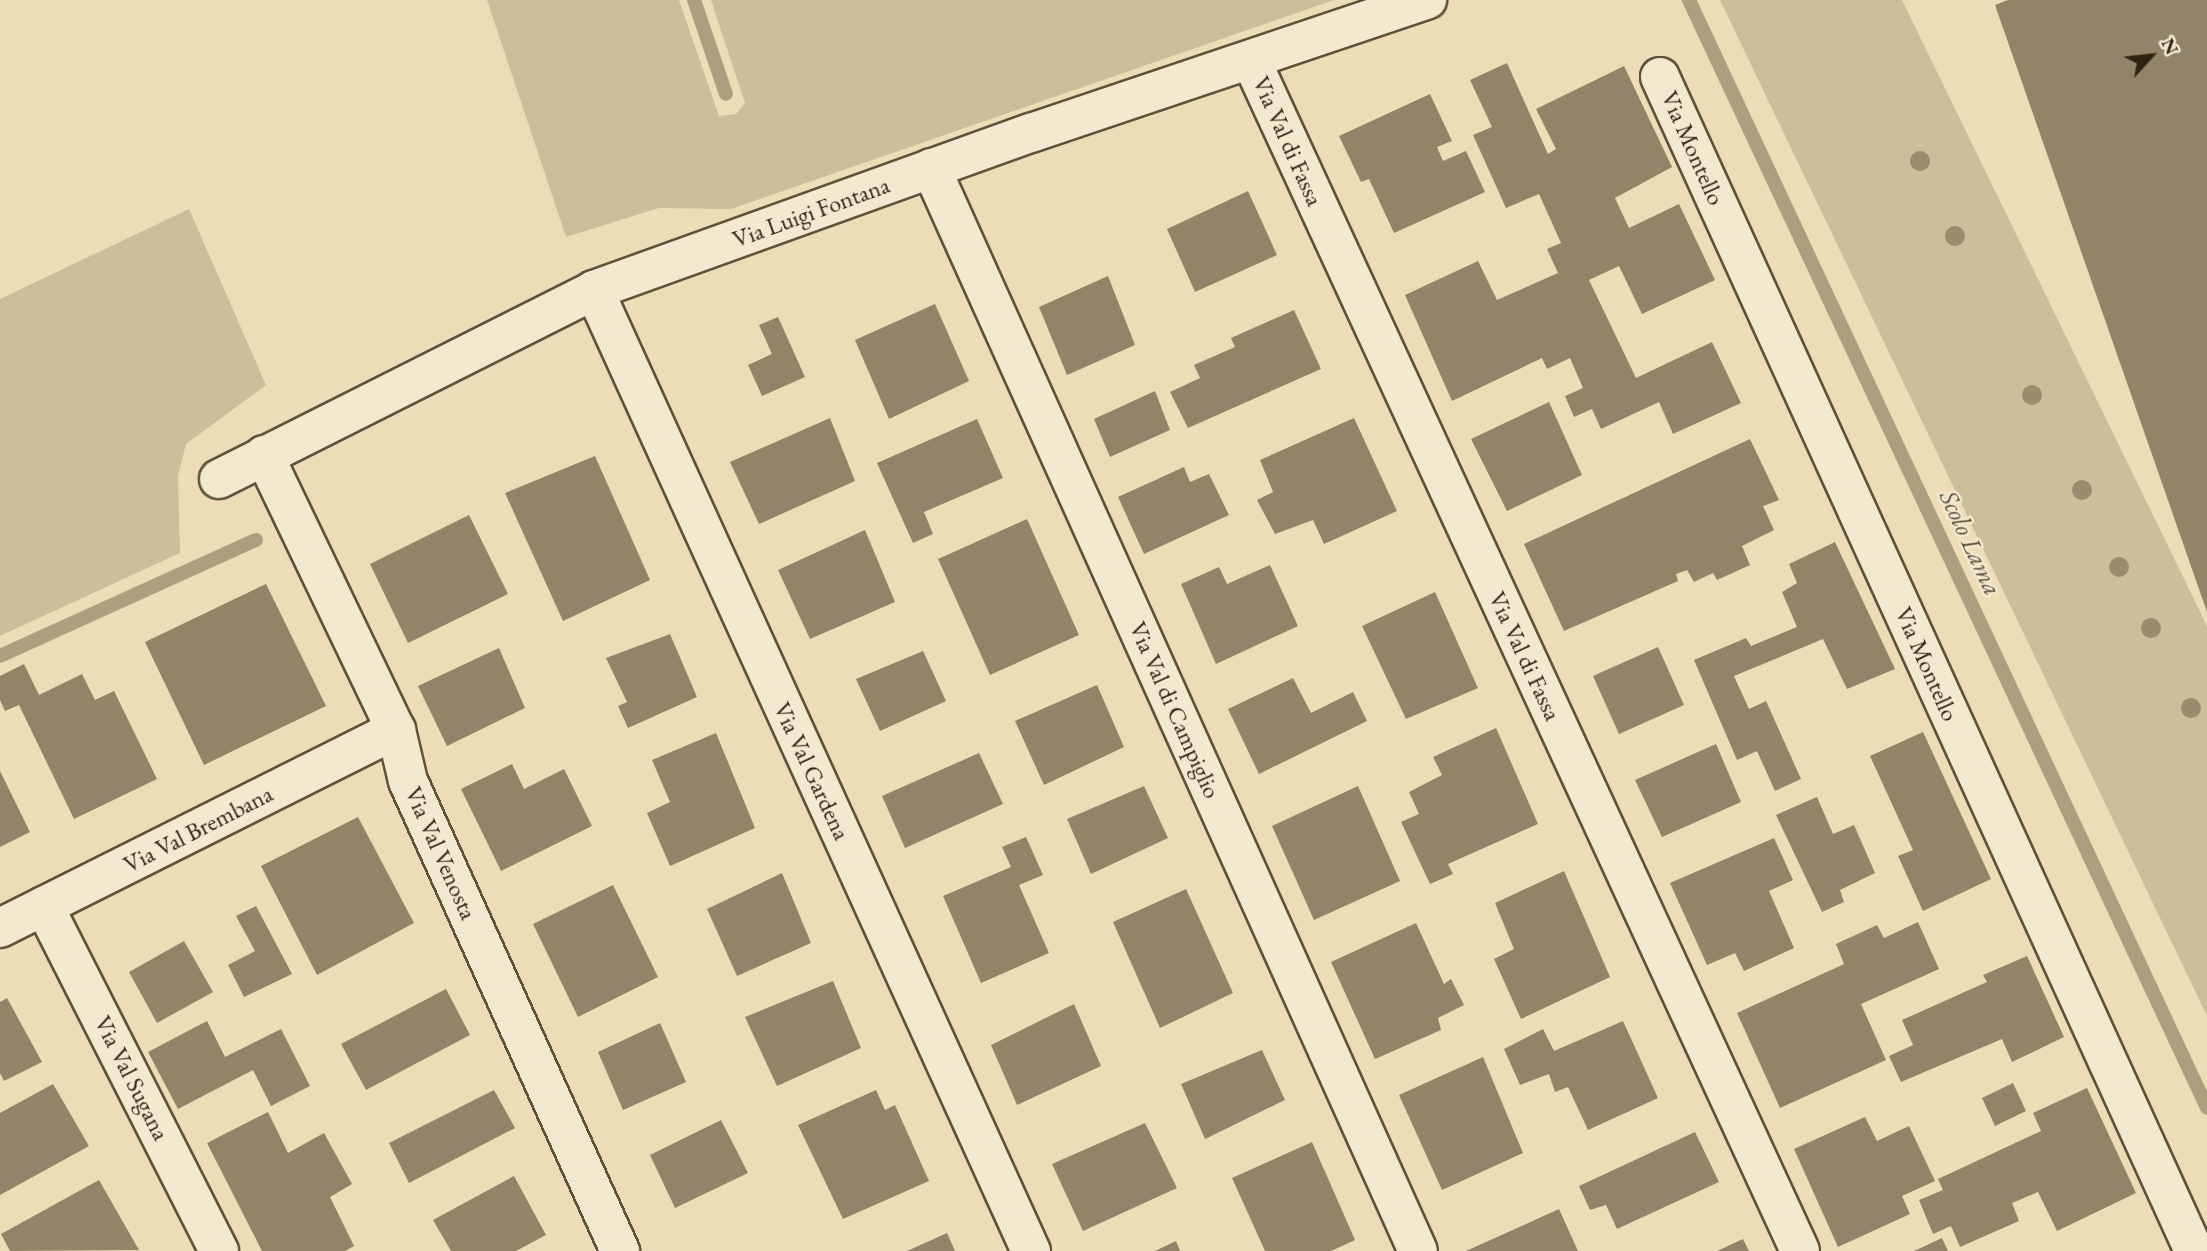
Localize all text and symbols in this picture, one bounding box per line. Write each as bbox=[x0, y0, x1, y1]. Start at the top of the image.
north arrow bbox=[2116, 21, 2186, 91]
text: N bbox=[2156, 34, 2185, 59]
street label: Via Val di Fassa bbox=[1247, 72, 1329, 210]
street label: Via Montello bbox=[1655, 86, 1731, 210]
street label: Via Luigi Fontana bbox=[729, 170, 893, 254]
water label: Scolo Lama bbox=[1932, 485, 2008, 601]
street label: Via Val di Fassa bbox=[1483, 587, 1567, 725]
street label: Via Montello bbox=[1889, 602, 1965, 726]
street label: Via Val di Campiglio bbox=[1123, 617, 1227, 803]
street label: Via Val Gardena bbox=[768, 698, 856, 844]
street label: Via Val Brembana bbox=[119, 779, 277, 879]
street label: Via Val Venosta bbox=[399, 782, 483, 924]
street label: Via Val Sugana bbox=[88, 1011, 176, 1145]

